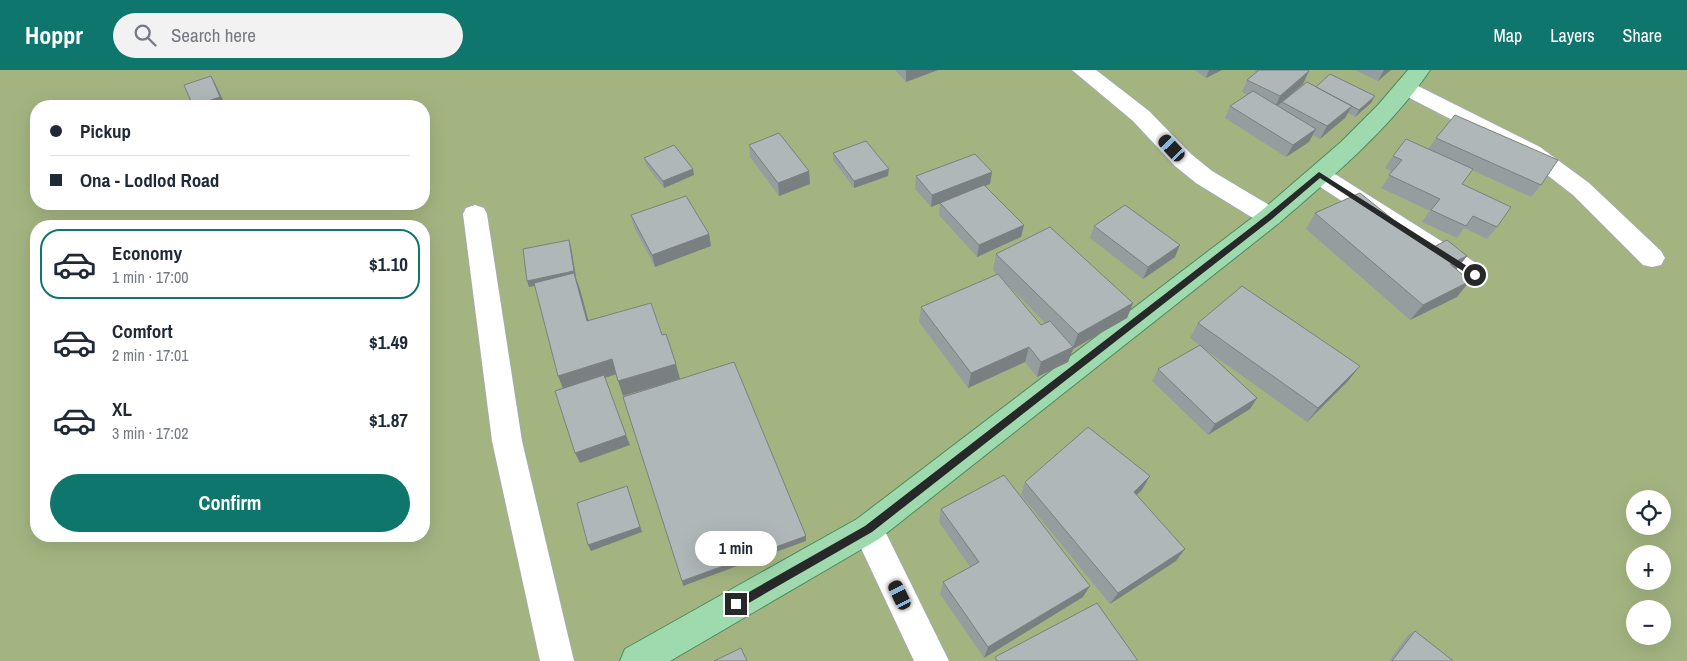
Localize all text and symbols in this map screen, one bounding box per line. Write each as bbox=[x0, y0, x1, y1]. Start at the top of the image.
search box bbox=[113, 13, 463, 58]
text: Hoppr bbox=[25, 19, 83, 51]
icon: search bbox=[131, 21, 159, 49]
text: Search here bbox=[171, 22, 256, 48]
text: Map bbox=[1494, 23, 1522, 48]
text: Layers bbox=[1550, 23, 1595, 48]
text: Share bbox=[1623, 23, 1662, 48]
text: Pickup bbox=[80, 118, 131, 144]
car bbox=[1156, 132, 1187, 164]
text: Ona - Lodlod Road bbox=[80, 167, 219, 193]
text: Economy bbox=[112, 240, 182, 266]
icon: car bbox=[52, 242, 97, 287]
text: $1.10 bbox=[369, 251, 408, 277]
route start bbox=[1464, 264, 1486, 286]
text: 1 min · 17:00 bbox=[112, 266, 189, 288]
text: Comfort bbox=[112, 318, 173, 344]
icon: car bbox=[52, 320, 97, 365]
text: $1.49 bbox=[369, 329, 408, 355]
text: 2 min · 17:01 bbox=[112, 344, 189, 366]
text: XL bbox=[112, 396, 132, 422]
icon: car bbox=[52, 398, 97, 443]
text: $1.87 bbox=[369, 407, 408, 433]
text: 3 min · 17:02 bbox=[112, 422, 189, 444]
button: Confirm bbox=[50, 474, 410, 532]
map controls bbox=[1626, 490, 1671, 645]
button: locate bbox=[1626, 490, 1671, 535]
callout: 1 min bbox=[695, 532, 777, 566]
text: 1 min bbox=[719, 537, 753, 559]
button: + bbox=[1626, 545, 1671, 590]
car bbox=[886, 578, 913, 612]
route end bbox=[725, 593, 747, 615]
button: − bbox=[1626, 600, 1671, 645]

